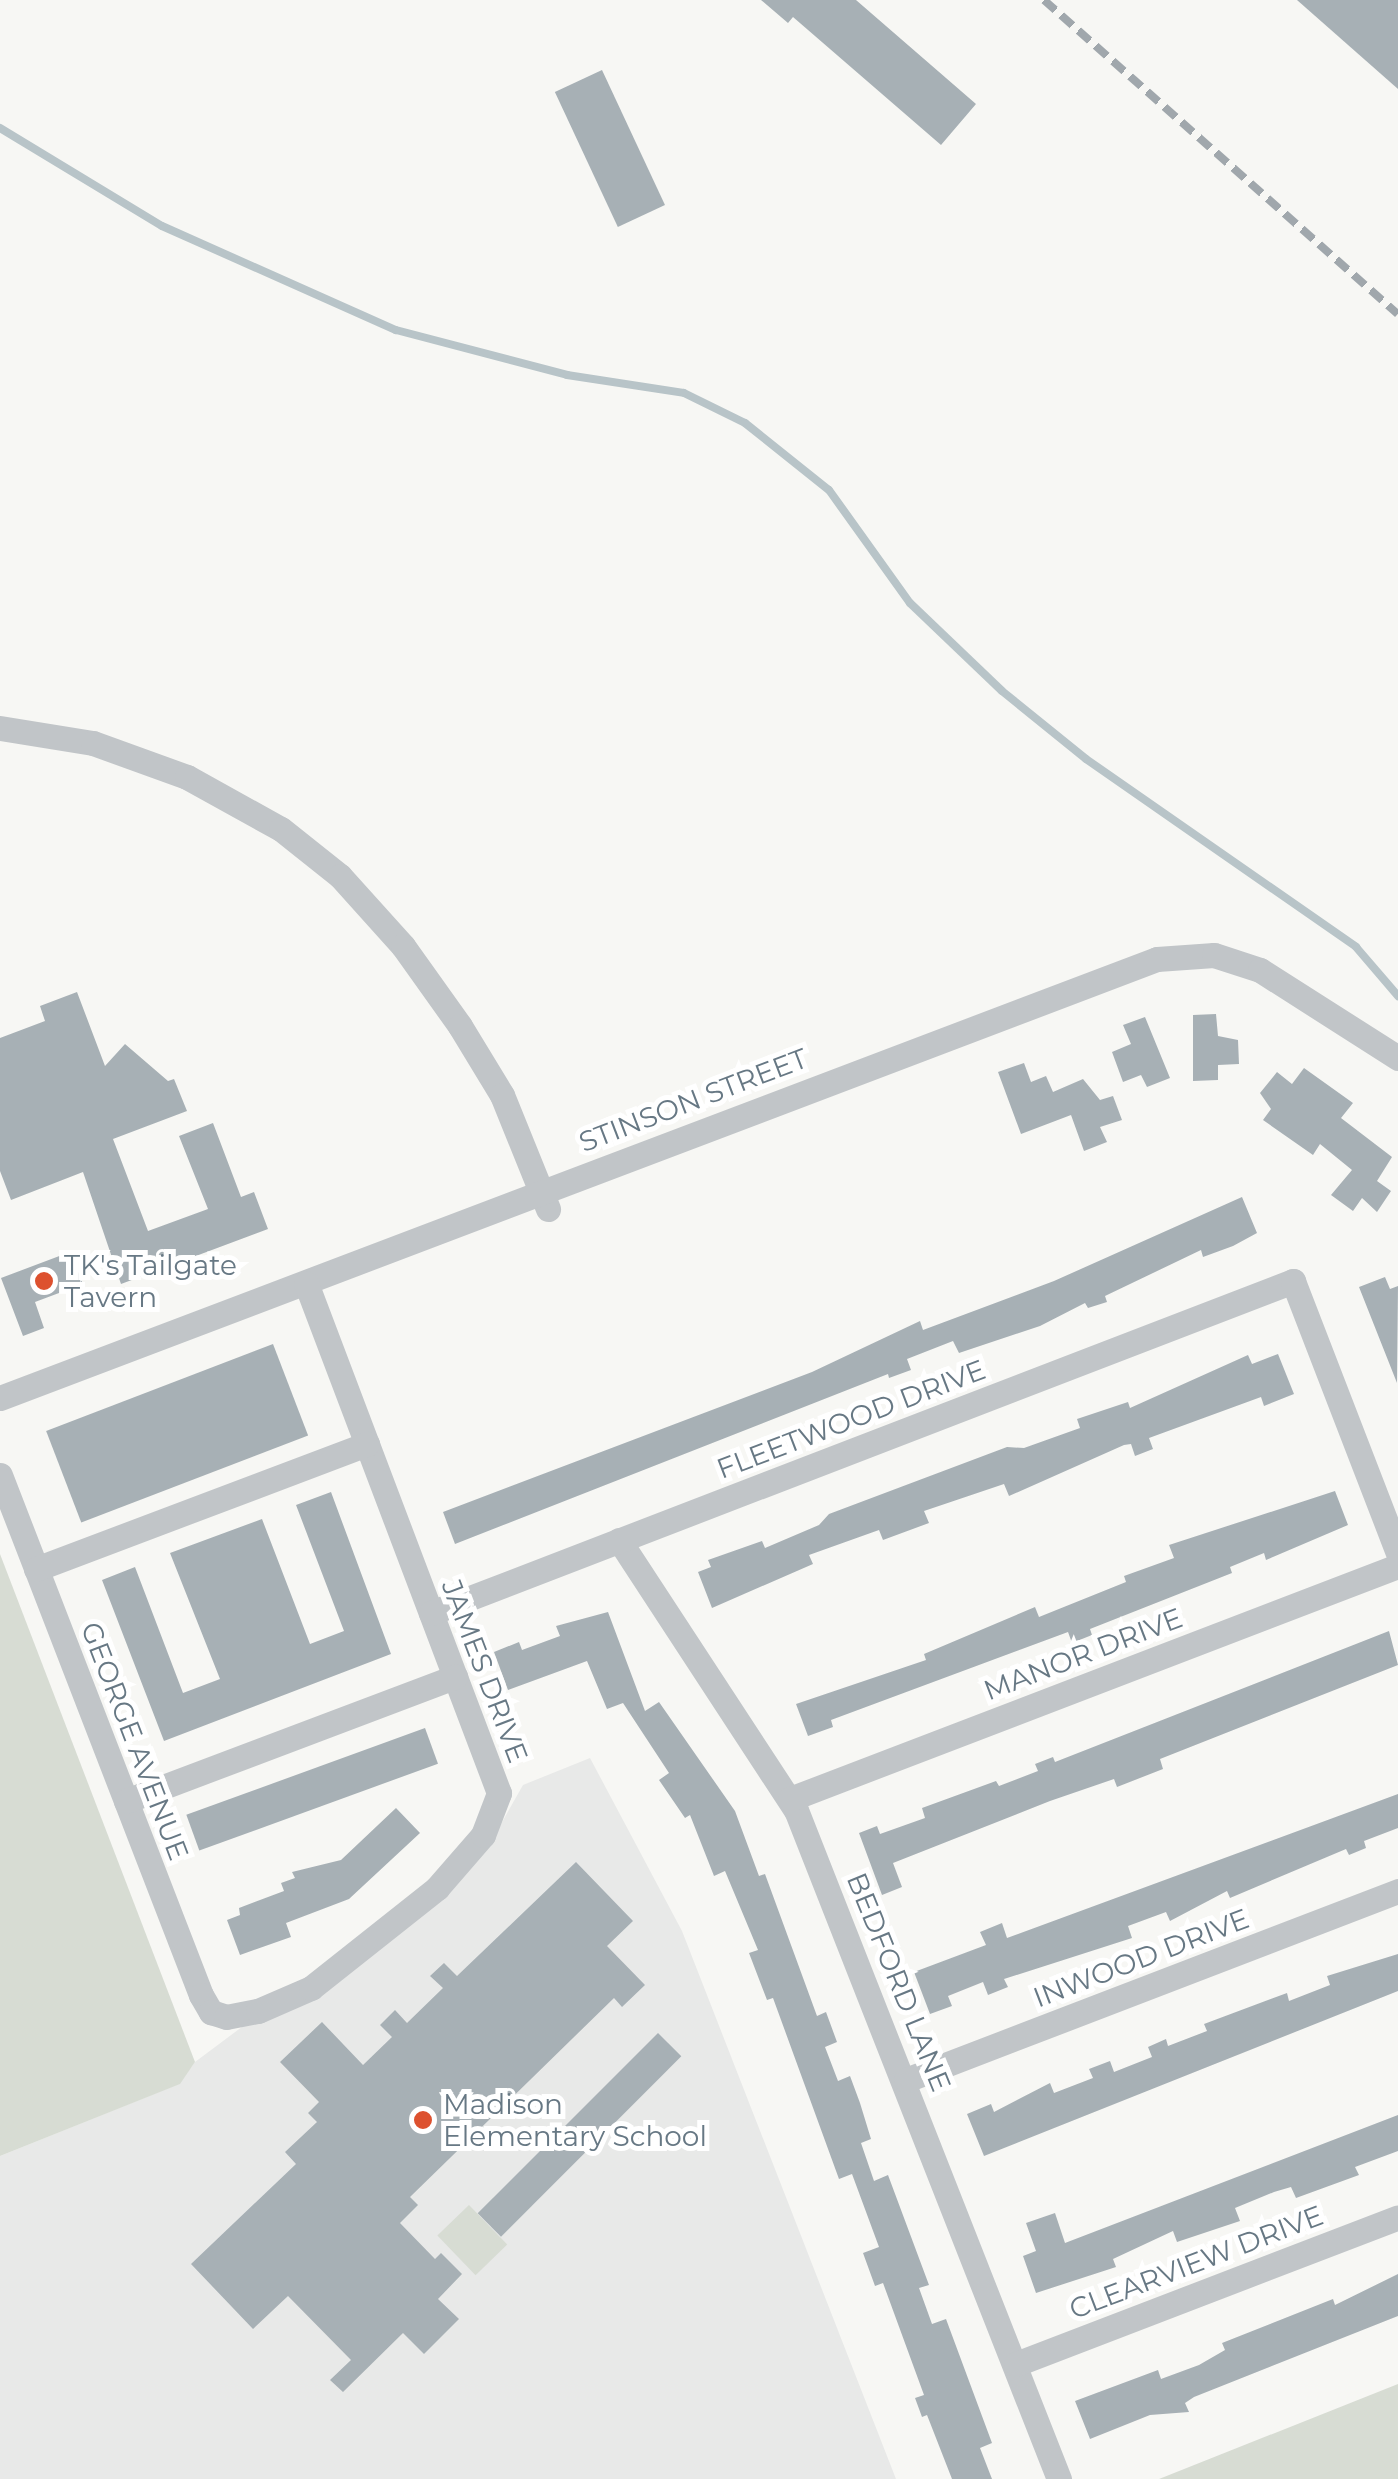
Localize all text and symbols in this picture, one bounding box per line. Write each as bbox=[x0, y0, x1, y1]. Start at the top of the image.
street label: STINSON STREET bbox=[574, 1041, 812, 1159]
place label: TK's Tailgate Tavern bbox=[64, 1248, 237, 1314]
marker: TK's Tailgate Tavern bbox=[33, 1270, 55, 1292]
street label: FLEETWOOD DRIVE bbox=[712, 1352, 990, 1486]
street label: JAMES DRIVE bbox=[435, 1575, 535, 1767]
street label: MANOR DRIVE bbox=[979, 1601, 1187, 1707]
street label: GEORGE AVENUE bbox=[74, 1617, 196, 1865]
street label: BEDFORD LANE bbox=[840, 1868, 958, 2096]
street label: INWOOD DRIVE bbox=[1029, 1901, 1253, 2015]
place label: Madison Elementary School bbox=[443, 2087, 707, 2153]
marker: Madison Elementary School bbox=[412, 2109, 434, 2131]
street label: CLEARVIEW DRIVE bbox=[1064, 2198, 1328, 2326]

